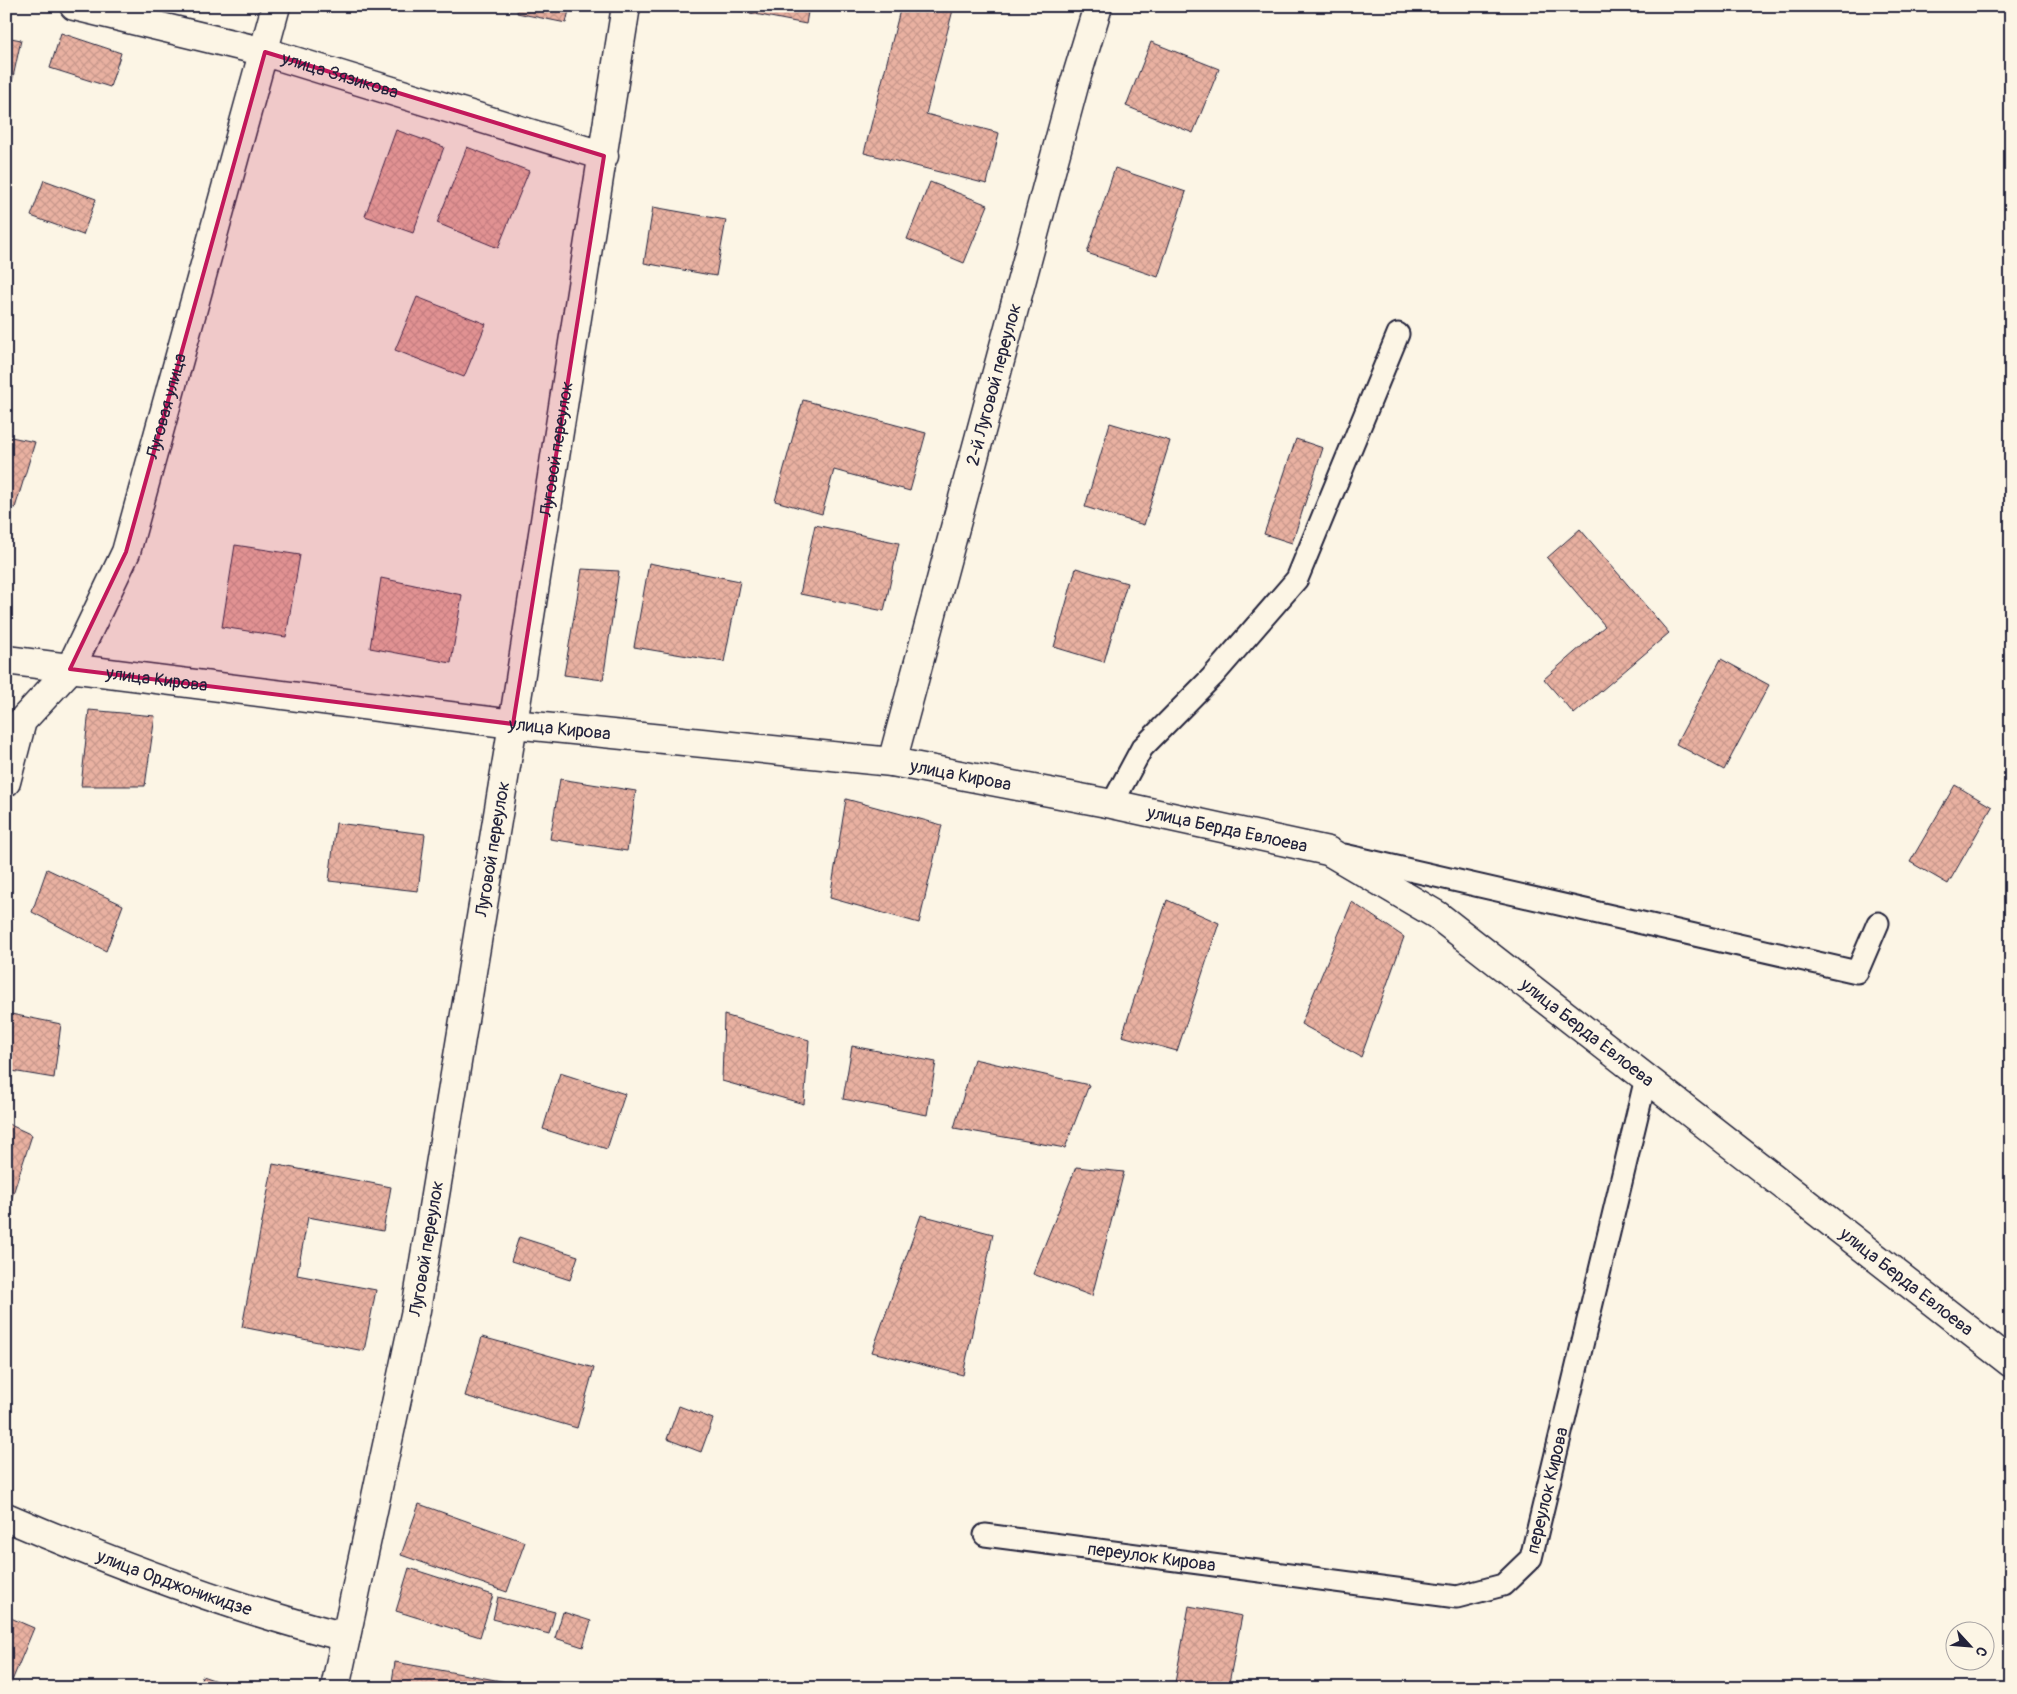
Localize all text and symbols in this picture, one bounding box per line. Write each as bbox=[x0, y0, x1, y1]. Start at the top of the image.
street label: улица Зязикова bbox=[278, 46, 401, 104]
street label: 2-й Луговой переулок bbox=[961, 301, 1027, 468]
street label: Луговая улица bbox=[141, 351, 192, 463]
street label: Луговой переулок bbox=[535, 380, 579, 519]
street label: улица Кирова bbox=[103, 662, 209, 697]
street label: улица Кирова bbox=[506, 712, 612, 746]
street label: улица Кирова bbox=[907, 755, 1013, 797]
street label: Луговой переулок bbox=[470, 780, 515, 919]
street label: улица Берда Евлоева bbox=[1144, 801, 1310, 858]
street label: улица Берда Евлоева bbox=[1515, 973, 1659, 1092]
street label: Луговой переулок bbox=[404, 1179, 449, 1319]
street label: улица Берда Евлоева bbox=[1834, 1222, 1978, 1341]
street label: переулок Кирова bbox=[1521, 1425, 1574, 1556]
street label: переулок Кирова bbox=[1086, 1538, 1217, 1577]
street label: улица Орджоникидзе bbox=[92, 1544, 255, 1622]
north arrow bbox=[1944, 1622, 1994, 1672]
text: С bbox=[1972, 1644, 1991, 1659]

